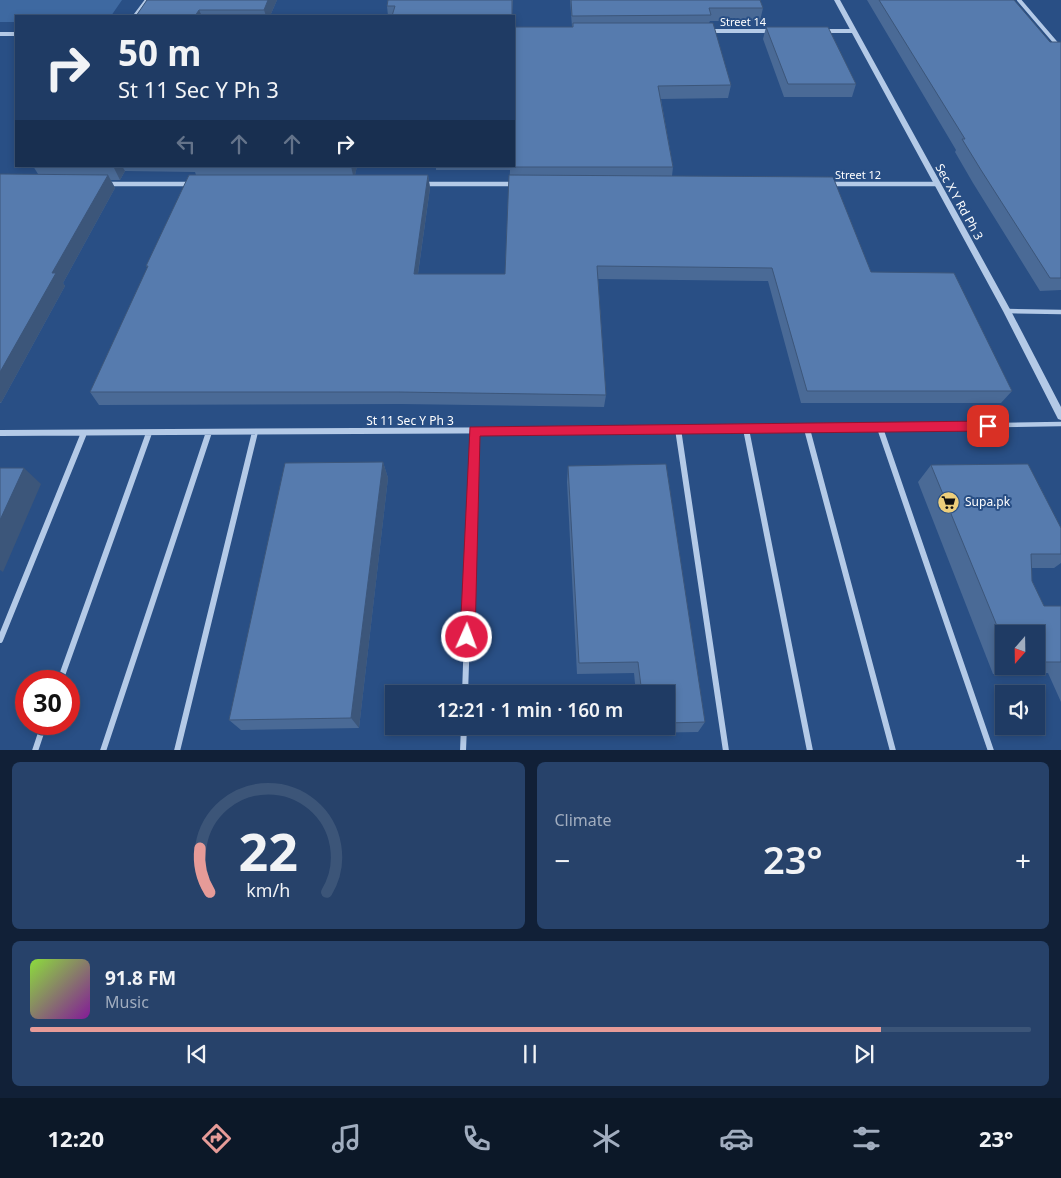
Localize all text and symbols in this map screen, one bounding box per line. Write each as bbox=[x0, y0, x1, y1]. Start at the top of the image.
street label: Street 14 bbox=[720, 14, 767, 29]
text: 50 m bbox=[118, 29, 201, 76]
icon: right bbox=[35, 35, 100, 100]
text: St 11 Sec Y Ph 3 bbox=[118, 74, 279, 104]
icon: left bbox=[172, 130, 200, 158]
icon: ahead bbox=[225, 130, 253, 158]
icon: ahead bbox=[278, 130, 306, 158]
icon: right bbox=[331, 130, 359, 158]
street label: Sec X Y Rd Ph 3 bbox=[931, 160, 988, 243]
street label: Street 12 bbox=[835, 167, 881, 182]
pin bbox=[967, 405, 1009, 447]
street label: St 11 Sec Y Ph 3 bbox=[366, 412, 454, 429]
icon: arrive bbox=[974, 412, 1002, 440]
supermarket icon: Supa.pk bbox=[937, 490, 961, 514]
place label: Supa.pk bbox=[965, 493, 1011, 510]
position arrow bbox=[440, 610, 492, 662]
north arrow bbox=[995, 625, 1045, 675]
map controls bbox=[995, 625, 1045, 735]
speed limit sign: 30 bbox=[15, 670, 80, 735]
button: sound bbox=[995, 685, 1045, 735]
text: 12:21 · 1 min · 160 m bbox=[437, 697, 623, 723]
text: Climate bbox=[555, 809, 612, 831]
text: 22 bbox=[239, 815, 298, 886]
text: 23° bbox=[763, 833, 823, 885]
text: − bbox=[555, 841, 571, 879]
text: + bbox=[1015, 841, 1031, 879]
text: km/h bbox=[246, 878, 290, 902]
text: 91.8 FM bbox=[105, 965, 176, 991]
text: Music bbox=[105, 991, 149, 1013]
icon: previous bbox=[183, 1040, 211, 1068]
icon: pause bbox=[516, 1040, 544, 1068]
icon: next bbox=[850, 1040, 878, 1068]
icon: directions bbox=[199, 1121, 234, 1156]
icon: music bbox=[329, 1121, 364, 1156]
icon: phone bbox=[459, 1121, 494, 1156]
icon: climate bbox=[589, 1121, 624, 1156]
icon: car bbox=[719, 1121, 754, 1156]
icon: filters bbox=[849, 1121, 884, 1156]
text: 12:20 bbox=[47, 1123, 104, 1153]
text: 23° bbox=[979, 1123, 1013, 1153]

